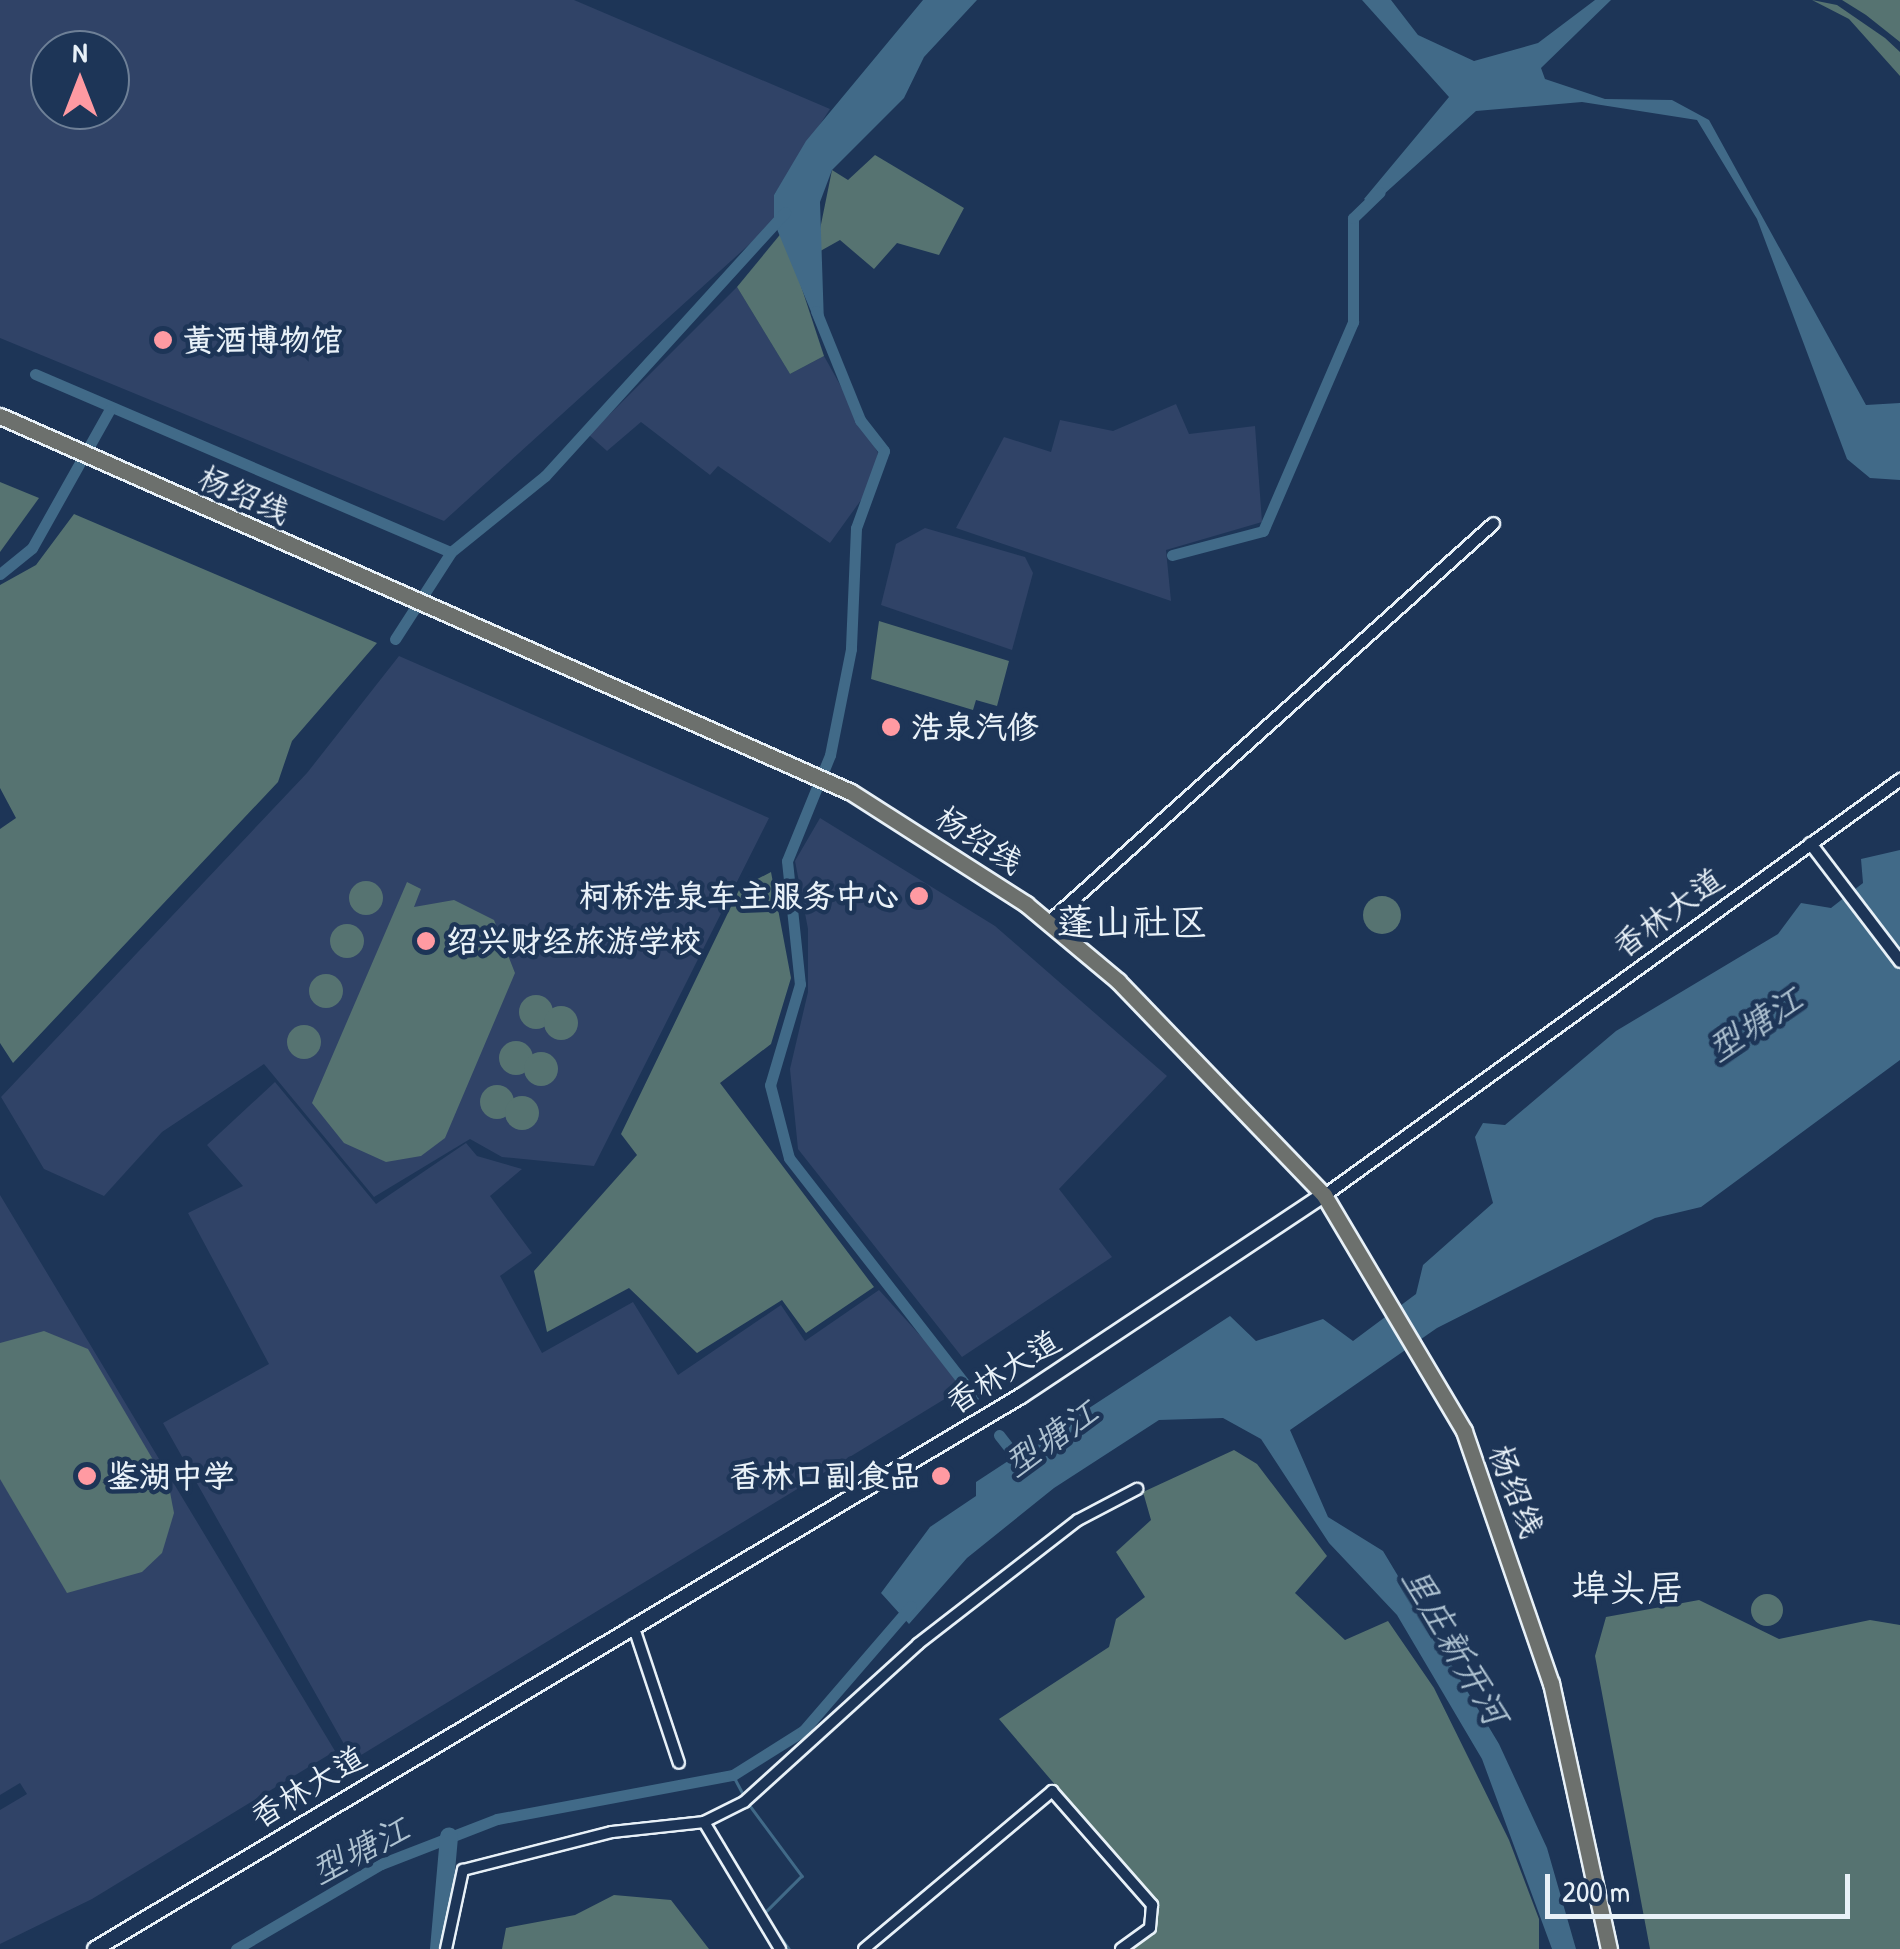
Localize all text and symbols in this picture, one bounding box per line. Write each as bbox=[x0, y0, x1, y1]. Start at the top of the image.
north arrow bbox=[30, 30, 130, 130]
text: N bbox=[73, 33, 87, 71]
place label: 黄酒博物馆 bbox=[183, 321, 343, 359]
marker: 黄酒博物馆 bbox=[152, 329, 174, 351]
street label: 杨绍线 bbox=[192, 458, 296, 532]
place label: 浩泉汽修 bbox=[911, 708, 1039, 746]
marker: 浩泉汽修 bbox=[880, 716, 902, 738]
street label: 杨绍线 bbox=[928, 798, 1030, 882]
street label: 香林大道 bbox=[1605, 860, 1731, 966]
place label: 柯桥浩泉车主服务中心 bbox=[579, 877, 899, 915]
marker: 柯桥浩泉车主服务中心 bbox=[908, 885, 930, 907]
district label: 蓬山社区 bbox=[1056, 899, 1208, 945]
place label: 绍兴财经旅游学校 bbox=[446, 922, 702, 960]
marker: 绍兴财经旅游学校 bbox=[415, 930, 437, 952]
water label: 型塘江 bbox=[1700, 978, 1810, 1070]
street label: 香林大道 bbox=[939, 1322, 1067, 1422]
water label: 型塘江 bbox=[996, 1391, 1106, 1485]
street label: 杨绍线 bbox=[1481, 1439, 1551, 1543]
place label: 鉴湖中学 bbox=[107, 1457, 235, 1495]
place label: 香林口副食品 bbox=[729, 1457, 921, 1495]
marker: 鉴湖中学 bbox=[76, 1465, 98, 1487]
marker: 香林口副食品 bbox=[930, 1465, 952, 1487]
water label: 里庄新开河 bbox=[1393, 1560, 1517, 1732]
district label: 埠头居 bbox=[1571, 1565, 1685, 1611]
street label: 香林大道 bbox=[243, 1738, 373, 1836]
water label: 型塘江 bbox=[304, 1807, 416, 1893]
scale bar bbox=[1550, 1854, 1855, 1916]
text: 200 m bbox=[1562, 1871, 1630, 1911]

